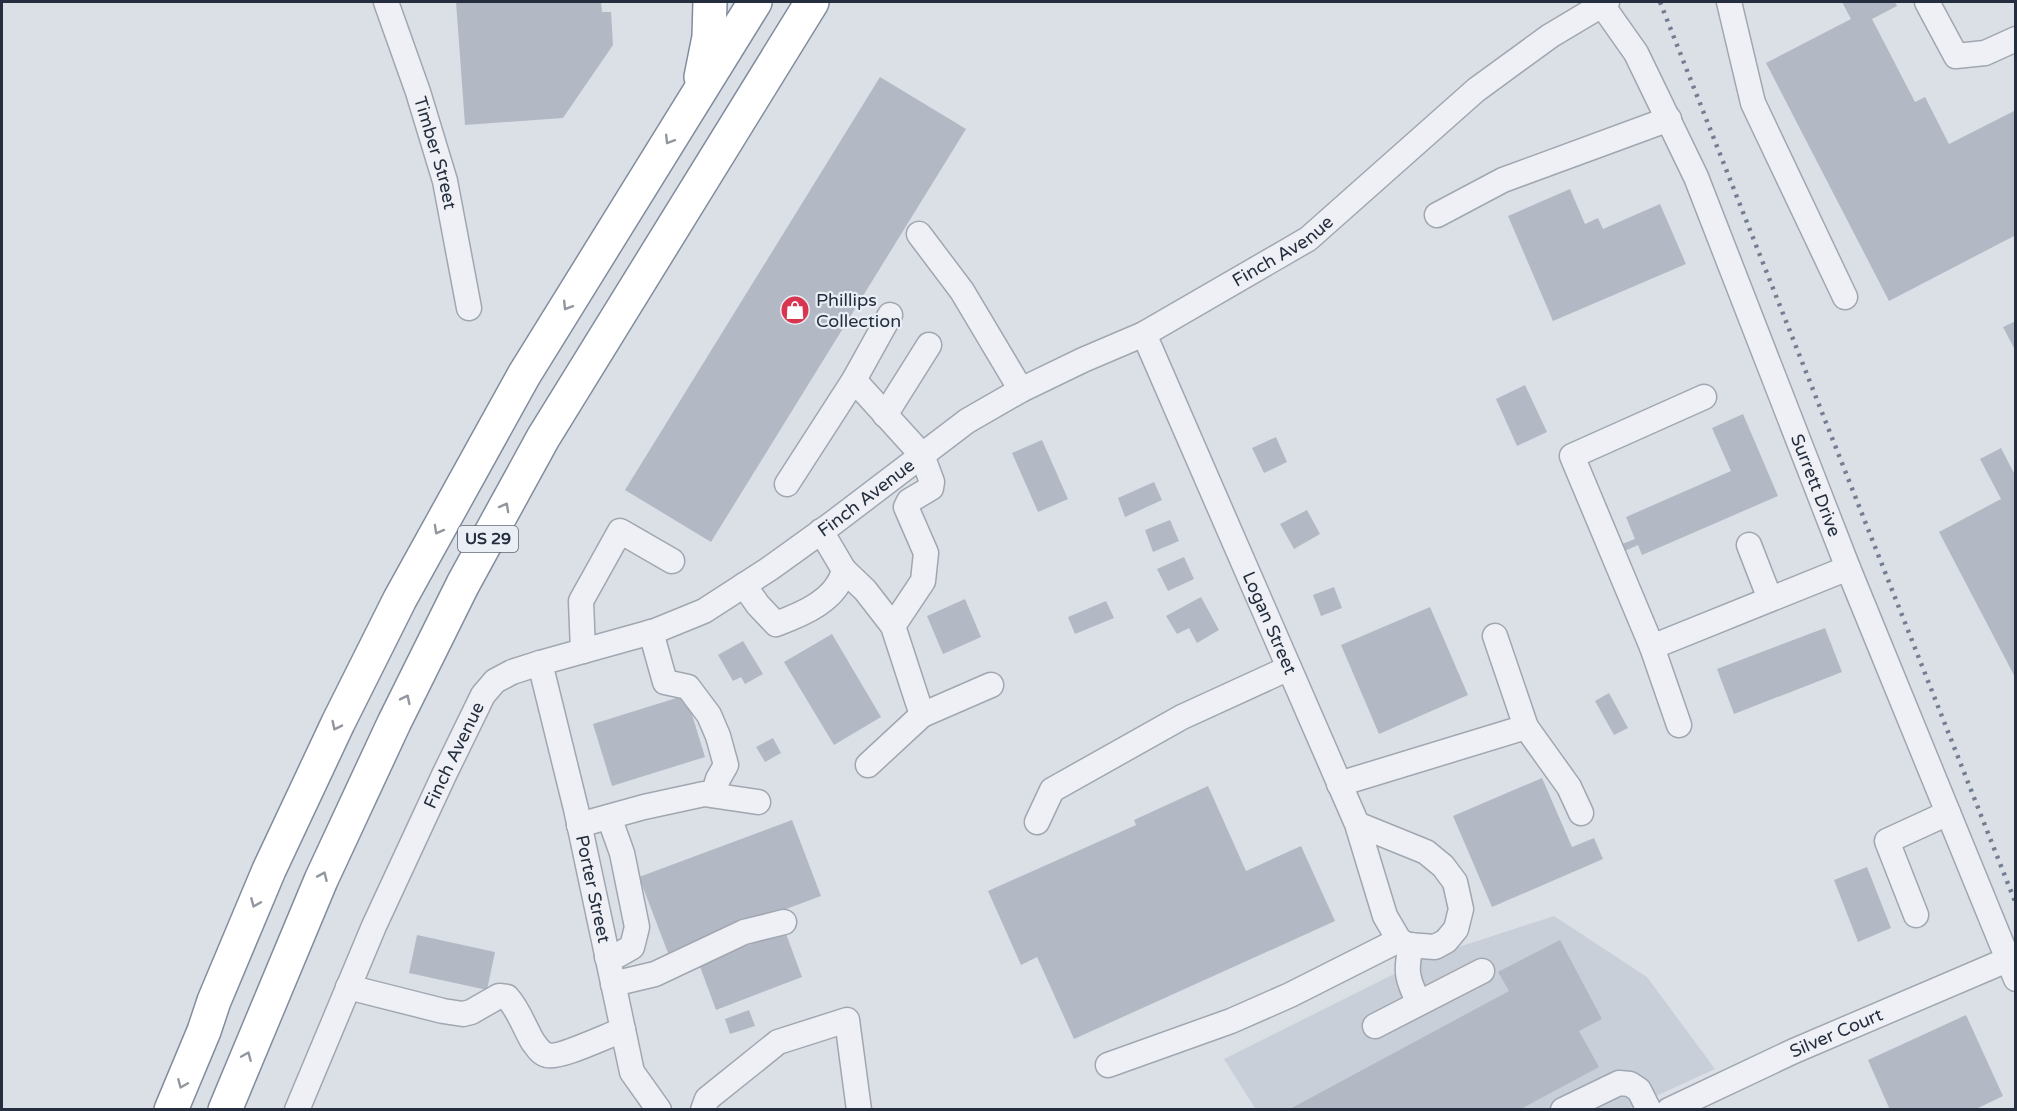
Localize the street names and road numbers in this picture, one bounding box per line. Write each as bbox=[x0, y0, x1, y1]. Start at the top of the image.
street label: Timber Street bbox=[409, 94, 461, 211]
street label: Finch Avenue bbox=[1228, 211, 1338, 292]
street label: Surrett Drive bbox=[1786, 431, 1846, 540]
street label: Finch Avenue bbox=[813, 454, 919, 542]
road number: US 29 bbox=[458, 526, 518, 552]
street label: Logan Street bbox=[1238, 568, 1302, 678]
street label: Finch Avenue bbox=[419, 698, 489, 812]
street label: Porter Street bbox=[571, 833, 615, 945]
street label: Silver Court bbox=[1786, 1003, 1886, 1063]

